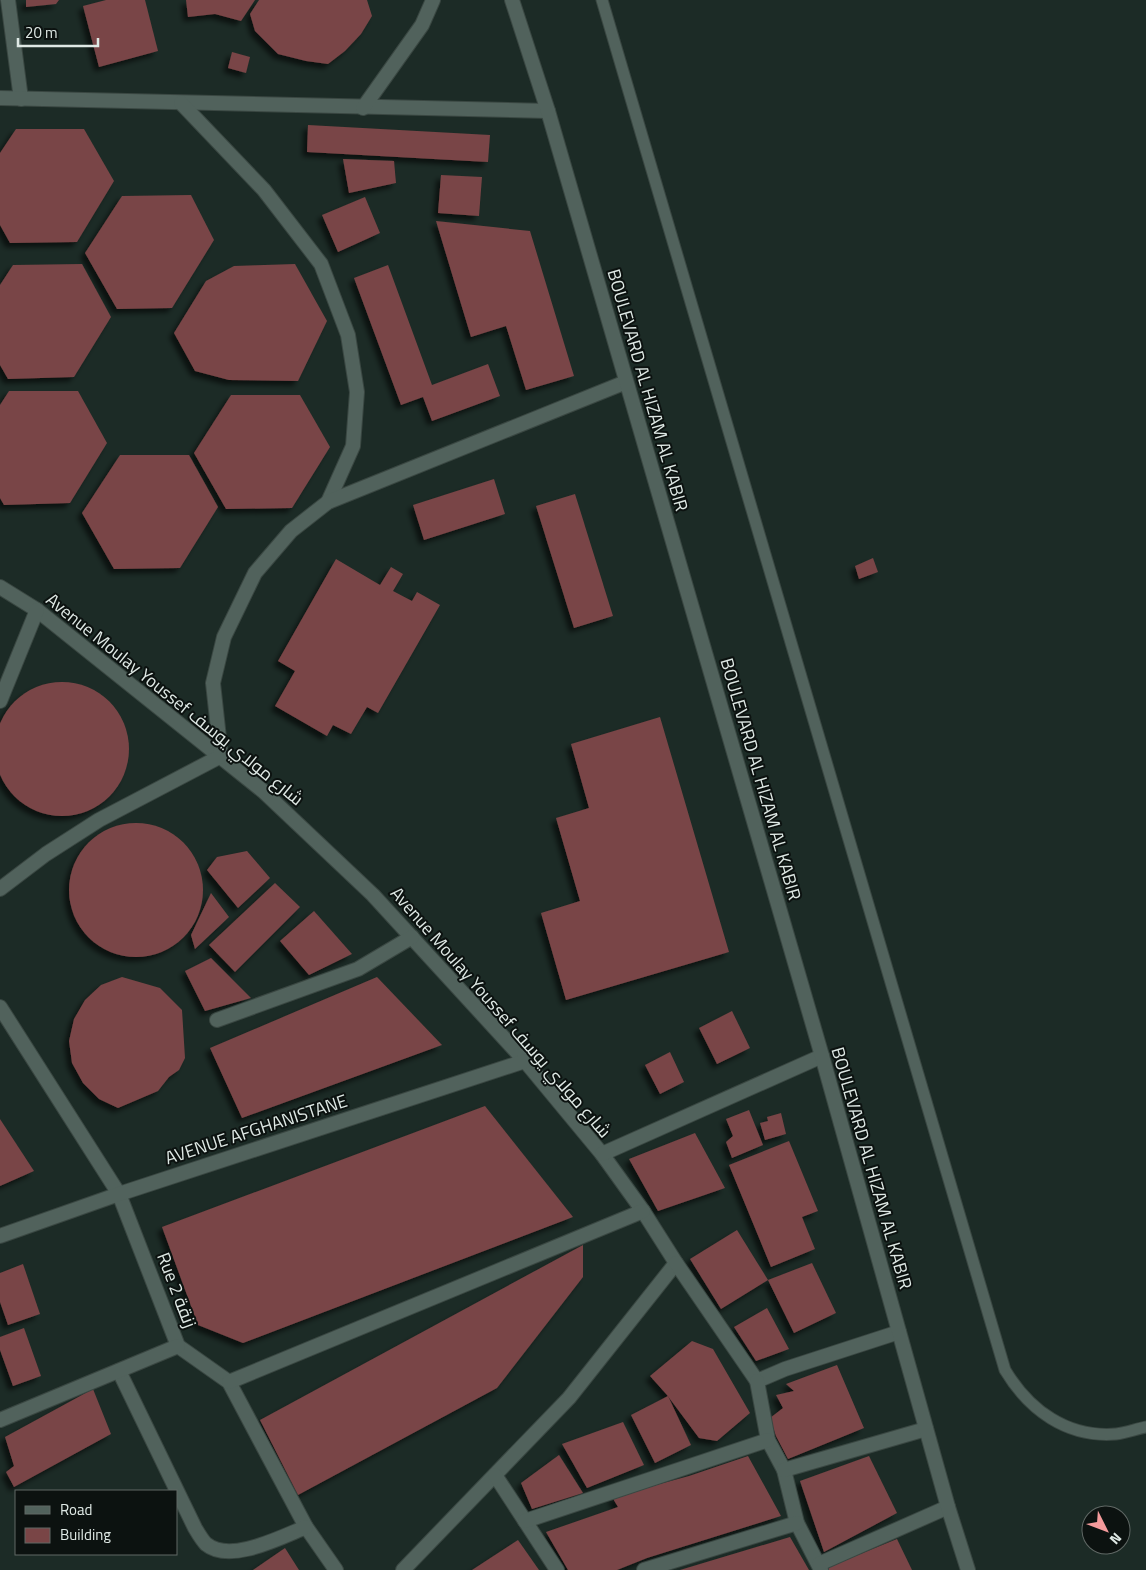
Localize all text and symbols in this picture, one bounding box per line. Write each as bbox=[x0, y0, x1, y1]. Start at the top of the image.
scale bar bbox=[18, 15, 98, 47]
text: 20 m bbox=[25, 21, 58, 44]
street label: BOULEVARD AL HIZAM AL KABIR bbox=[600, 266, 696, 514]
street label: Avenue Moulay Youssef شارع مولاي يوسف bbox=[40, 586, 310, 813]
street label: BOULEVARD AL HIZAM AL KABIR bbox=[713, 655, 809, 903]
street label: Avenue Moulay Youssef شارع مولاي يوسف bbox=[383, 881, 618, 1144]
street label: BOULEVARD AL HIZAM AL KABIR bbox=[824, 1044, 920, 1292]
street label: AVENUE AFGHANISTANE bbox=[161, 1087, 351, 1171]
street label: Rue 2 زنقة bbox=[150, 1248, 204, 1332]
legend bbox=[15, 1490, 178, 1555]
text: Road bbox=[60, 1498, 92, 1521]
north arrow bbox=[1081, 1505, 1131, 1555]
text: Building bbox=[60, 1523, 111, 1546]
text: N bbox=[1105, 1528, 1127, 1550]

